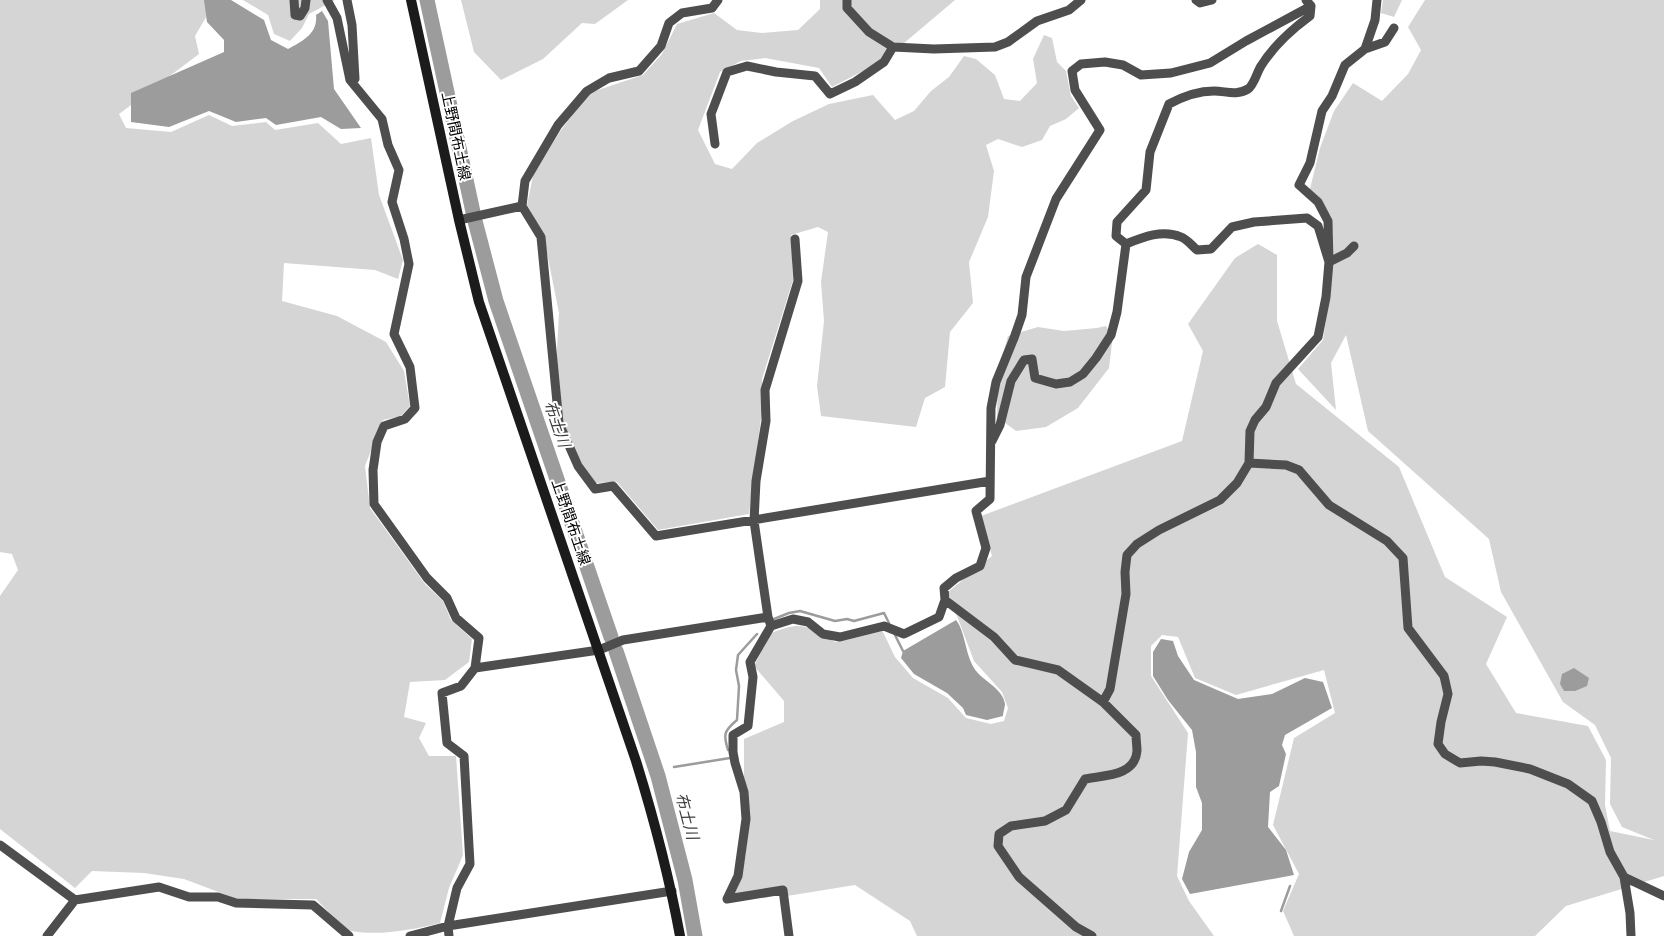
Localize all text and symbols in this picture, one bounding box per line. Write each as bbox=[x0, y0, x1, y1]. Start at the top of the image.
street label: 上野間布土線 bbox=[438, 90, 474, 182]
water label: 布土川 bbox=[540, 398, 574, 452]
street label: 上野間布土線 bbox=[548, 477, 594, 567]
water label: 布土川 bbox=[672, 790, 703, 844]

